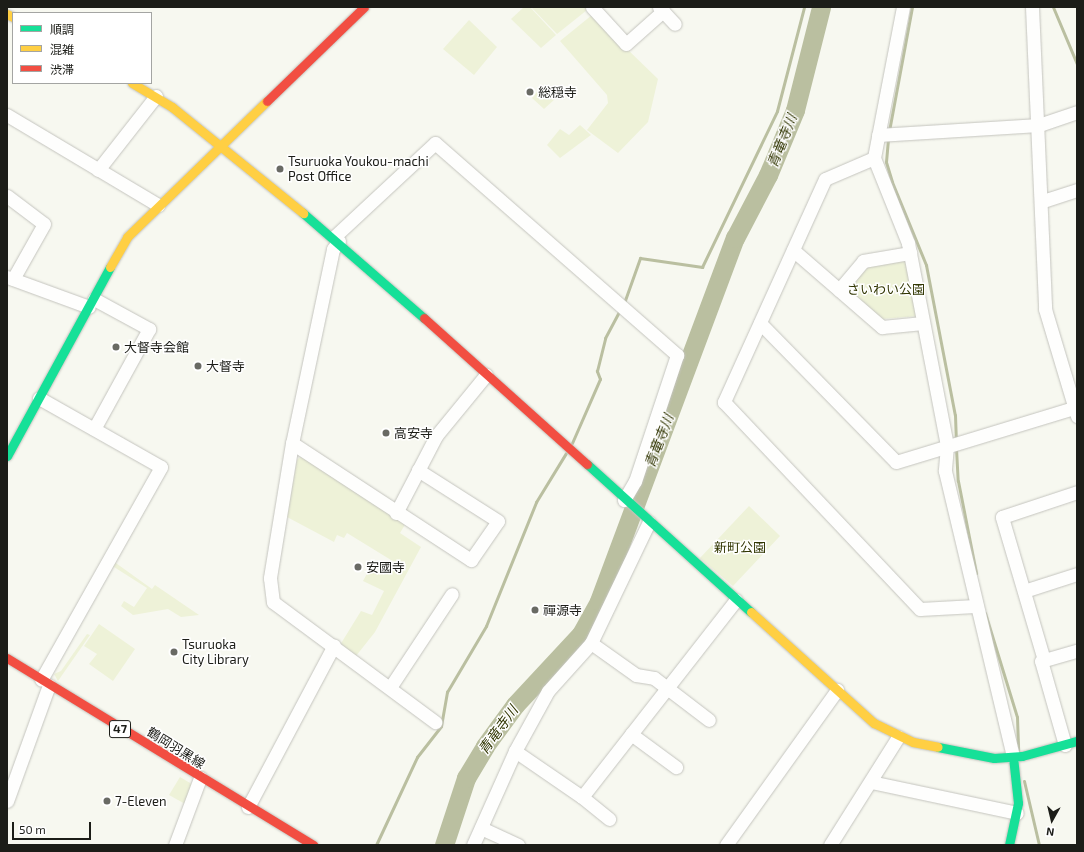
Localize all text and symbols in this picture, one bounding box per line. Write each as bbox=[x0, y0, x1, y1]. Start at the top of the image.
legend bbox=[12, 12, 152, 84]
text: 順調 bbox=[50, 22, 74, 36]
text: 混雑 bbox=[50, 42, 74, 56]
text: 渋滞 bbox=[50, 62, 74, 76]
place label: 総穏寺 bbox=[538, 84, 577, 100]
marker: 総穏寺 bbox=[525, 87, 535, 97]
water label: 青竜寺川 bbox=[764, 112, 800, 170]
place label: Tsuruoka Youkou-machi Post Office bbox=[288, 154, 429, 185]
marker: Tsuruoka Youkou-machi Post Office bbox=[275, 164, 285, 174]
park label: さいわい公園 bbox=[847, 281, 925, 297]
place label: 大督寺会館 bbox=[124, 339, 189, 355]
marker: 大督寺会館 bbox=[111, 342, 121, 352]
place label: 大督寺 bbox=[206, 358, 245, 374]
marker: 大督寺 bbox=[193, 361, 203, 371]
water label: 青竜寺川 bbox=[641, 412, 677, 470]
place label: 高安寺 bbox=[394, 425, 433, 441]
marker: 高安寺 bbox=[381, 428, 391, 438]
park label: 新町公園 bbox=[714, 539, 766, 555]
place label: 安國寺 bbox=[366, 559, 405, 575]
marker: 安國寺 bbox=[353, 562, 363, 572]
place label: 禪源寺 bbox=[543, 602, 582, 618]
marker: 禪源寺 bbox=[530, 605, 540, 615]
place label: Tsuruoka City Library bbox=[182, 637, 249, 668]
marker: Tsuruoka City Library bbox=[169, 647, 179, 657]
water label: 青竜寺川 bbox=[475, 702, 521, 758]
road number: 47 bbox=[109, 719, 131, 739]
street label: 鶴岡羽黒線 bbox=[144, 724, 208, 772]
place label: 7-Eleven bbox=[115, 793, 167, 809]
marker: 7-Eleven bbox=[102, 796, 112, 806]
north arrow bbox=[1032, 800, 1072, 840]
scale bar bbox=[14, 814, 93, 840]
text: 50 m bbox=[19, 822, 46, 836]
text: N bbox=[1045, 825, 1055, 839]

